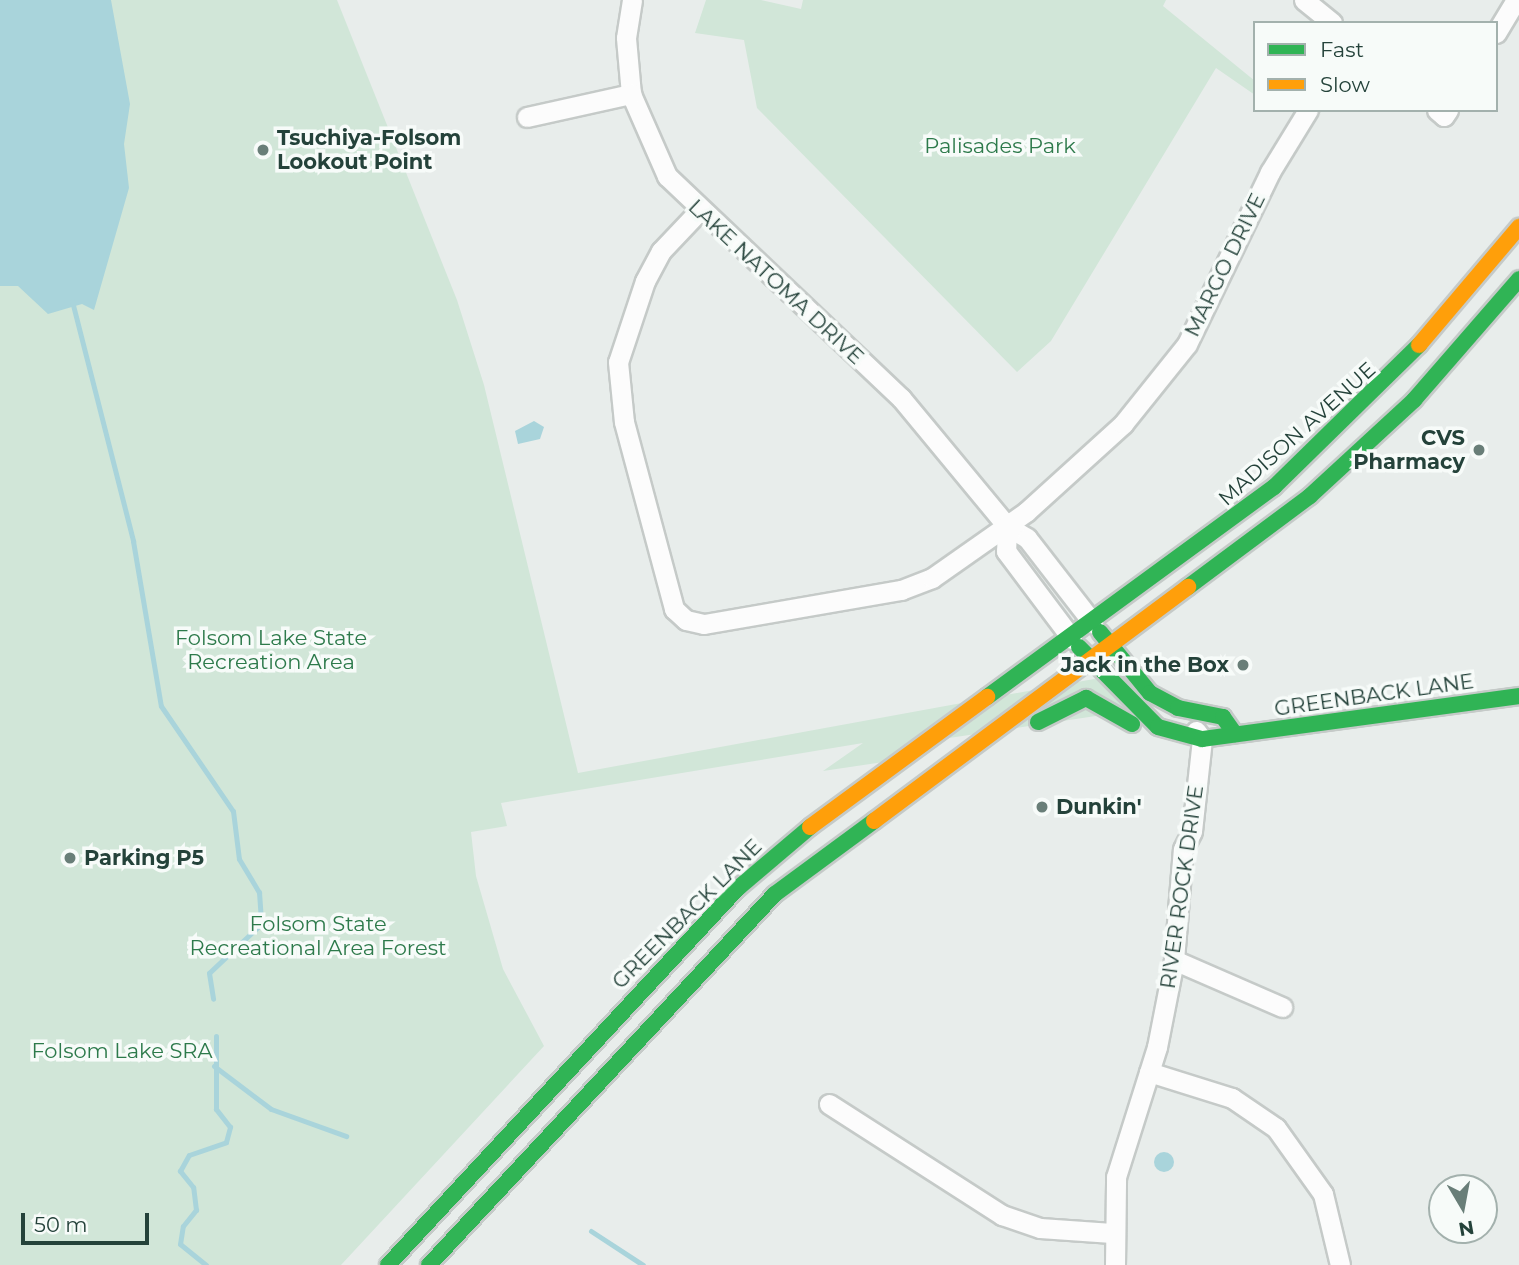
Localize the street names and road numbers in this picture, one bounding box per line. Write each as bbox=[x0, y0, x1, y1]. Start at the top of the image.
street label: MARGO DRIVE bbox=[1179, 189, 1271, 341]
street label: LAKE NATOMA DRIVE bbox=[683, 194, 869, 370]
street label: MADISON AVENUE bbox=[1213, 357, 1381, 511]
street label: GREENBACK LANE bbox=[1273, 669, 1475, 721]
street label: RIVER ROCK DRIVE bbox=[1155, 784, 1209, 990]
street label: GREENBACK LANE bbox=[607, 834, 767, 994]

